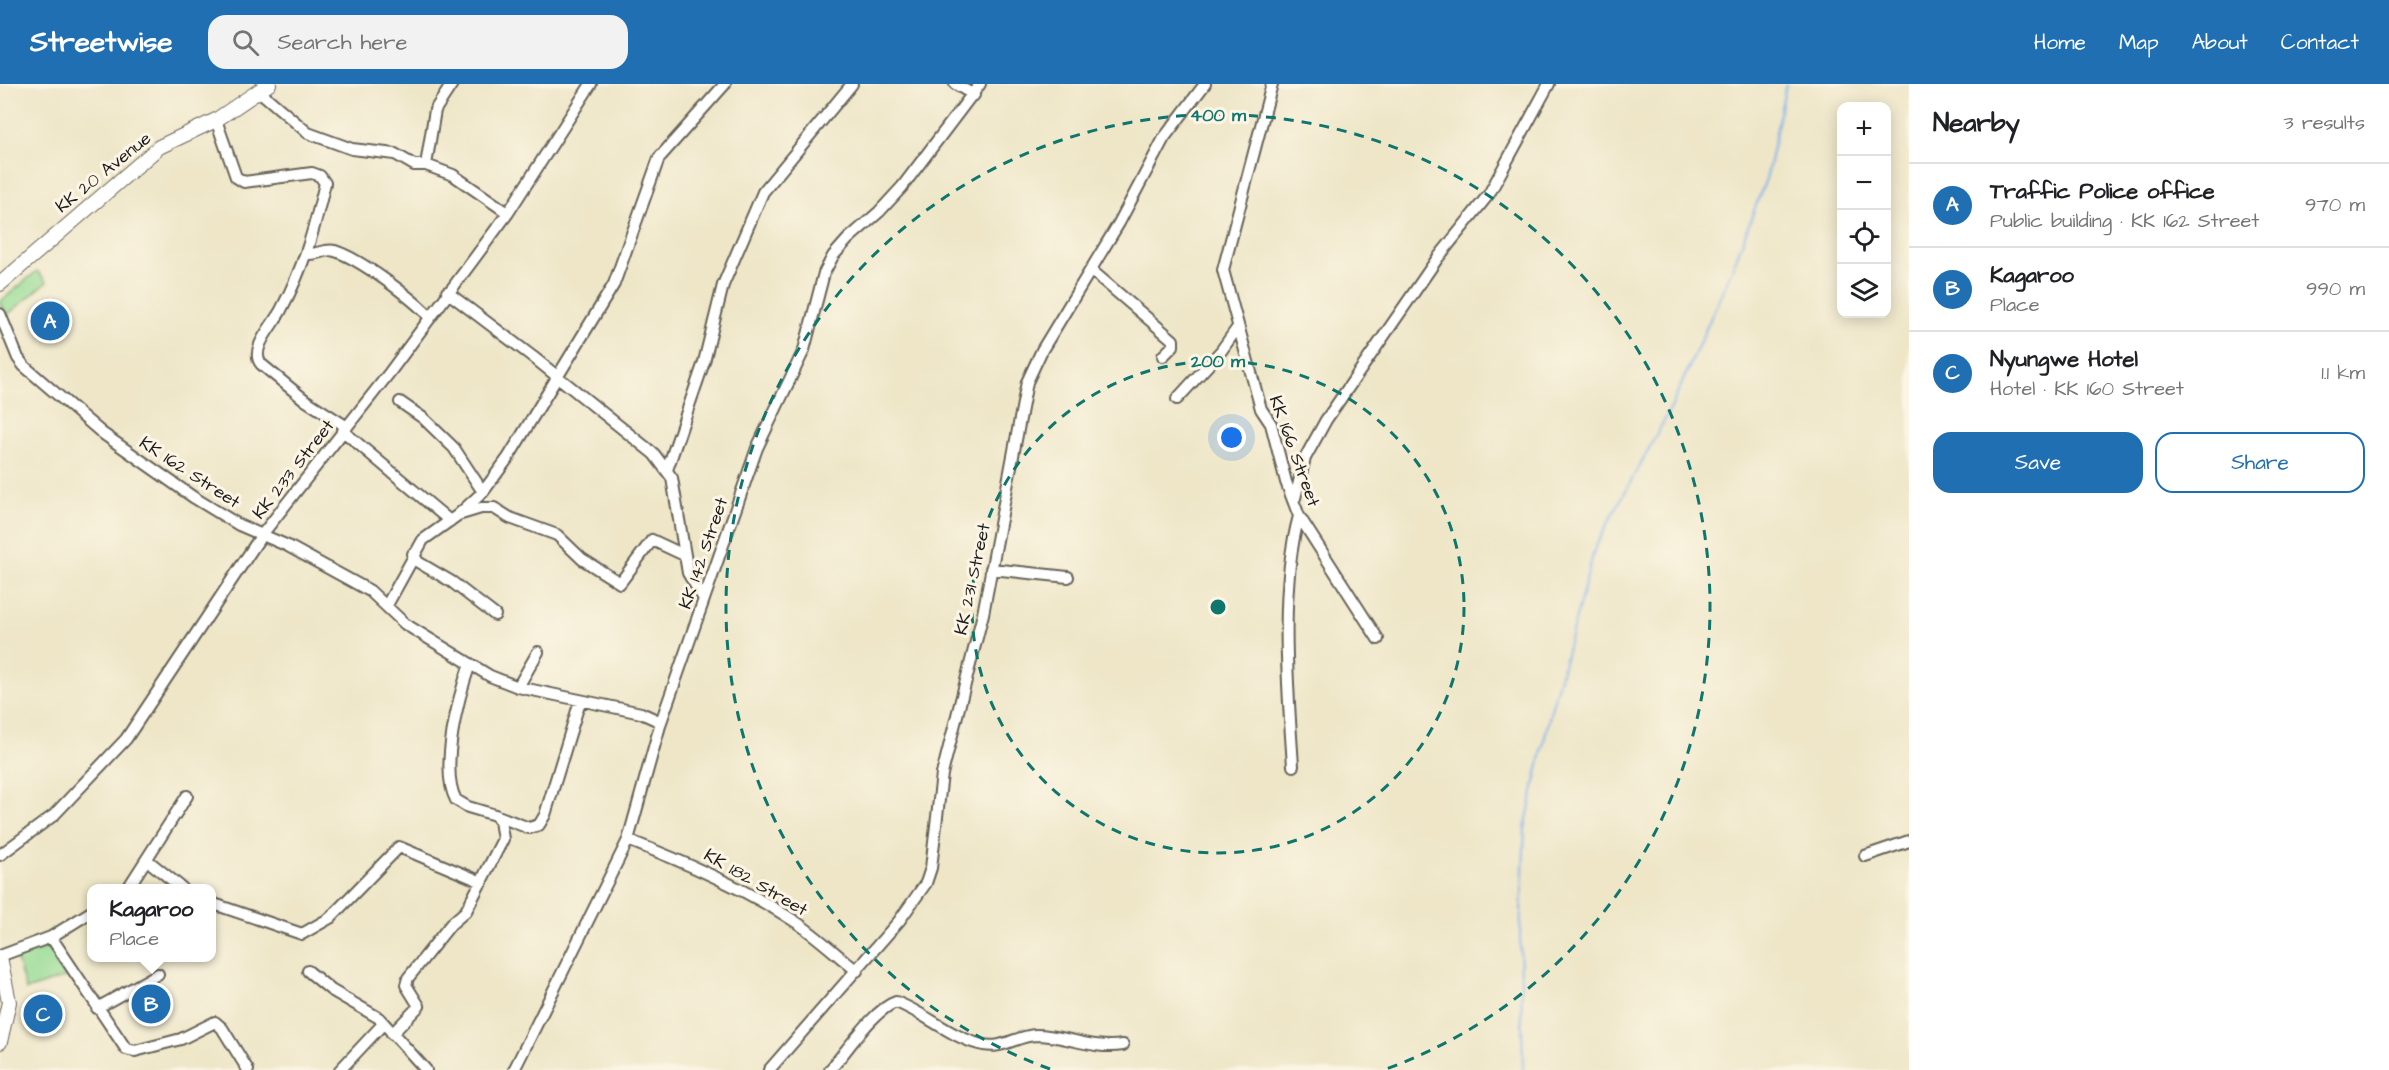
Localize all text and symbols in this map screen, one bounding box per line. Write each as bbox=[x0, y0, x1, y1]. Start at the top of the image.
search box bbox=[208, 15, 628, 69]
text: Streetwise bbox=[30, 23, 172, 62]
icon: search bbox=[229, 26, 262, 59]
text: Search here bbox=[277, 27, 407, 58]
text: Home bbox=[2034, 28, 2086, 57]
text: Map bbox=[2119, 28, 2159, 57]
text: About bbox=[2192, 28, 2248, 57]
text: Contact bbox=[2281, 28, 2359, 57]
map controls bbox=[1837, 102, 1891, 318]
button: + bbox=[1837, 102, 1891, 156]
text: 400 m bbox=[1190, 103, 1247, 128]
text: Nearby bbox=[1933, 105, 2020, 141]
text: 3 results bbox=[2283, 109, 2365, 137]
street label: KK 20 Avenue bbox=[50, 126, 157, 219]
button: − bbox=[1837, 156, 1891, 210]
text: Traffic Police office bbox=[1990, 176, 2215, 207]
text: A bbox=[1946, 191, 1959, 219]
text: 970 m bbox=[2305, 191, 2365, 219]
text: Public building · KK 162 Street bbox=[1990, 207, 2259, 235]
button: locate bbox=[1837, 210, 1891, 264]
text: Kagaroo bbox=[1990, 260, 2074, 291]
button: layers bbox=[1837, 264, 1891, 318]
text: B bbox=[1945, 275, 1960, 303]
text: 990 m bbox=[2306, 275, 2365, 303]
text: Place bbox=[1990, 291, 2040, 319]
pin: A bbox=[31, 298, 70, 344]
text: Nyungwe Hotel bbox=[1990, 344, 2138, 375]
text: 200 m bbox=[1190, 349, 1246, 374]
text: C bbox=[1945, 359, 1960, 387]
text: 1.1 km bbox=[2321, 359, 2365, 387]
text: Hotel · KK 160 Street bbox=[1990, 375, 2184, 403]
street label: KK 166 Street bbox=[1263, 392, 1326, 511]
street label: KK 233 Street bbox=[246, 414, 341, 524]
your location bbox=[1217, 423, 1246, 452]
street label: KK 162 Street bbox=[134, 430, 246, 515]
button: Save bbox=[1933, 432, 2143, 493]
button: Share bbox=[2155, 432, 2365, 493]
street label: KK 142 Street bbox=[673, 493, 735, 612]
street label: KK 231 Street bbox=[948, 520, 997, 637]
centre of rings bbox=[1208, 597, 1228, 617]
street label: KK 182 Street bbox=[699, 843, 813, 923]
popup bbox=[87, 884, 216, 962]
text: Kagaroo bbox=[110, 894, 193, 925]
text: Place bbox=[110, 925, 159, 953]
pin: B bbox=[132, 982, 170, 1026]
pin: C bbox=[24, 992, 63, 1036]

